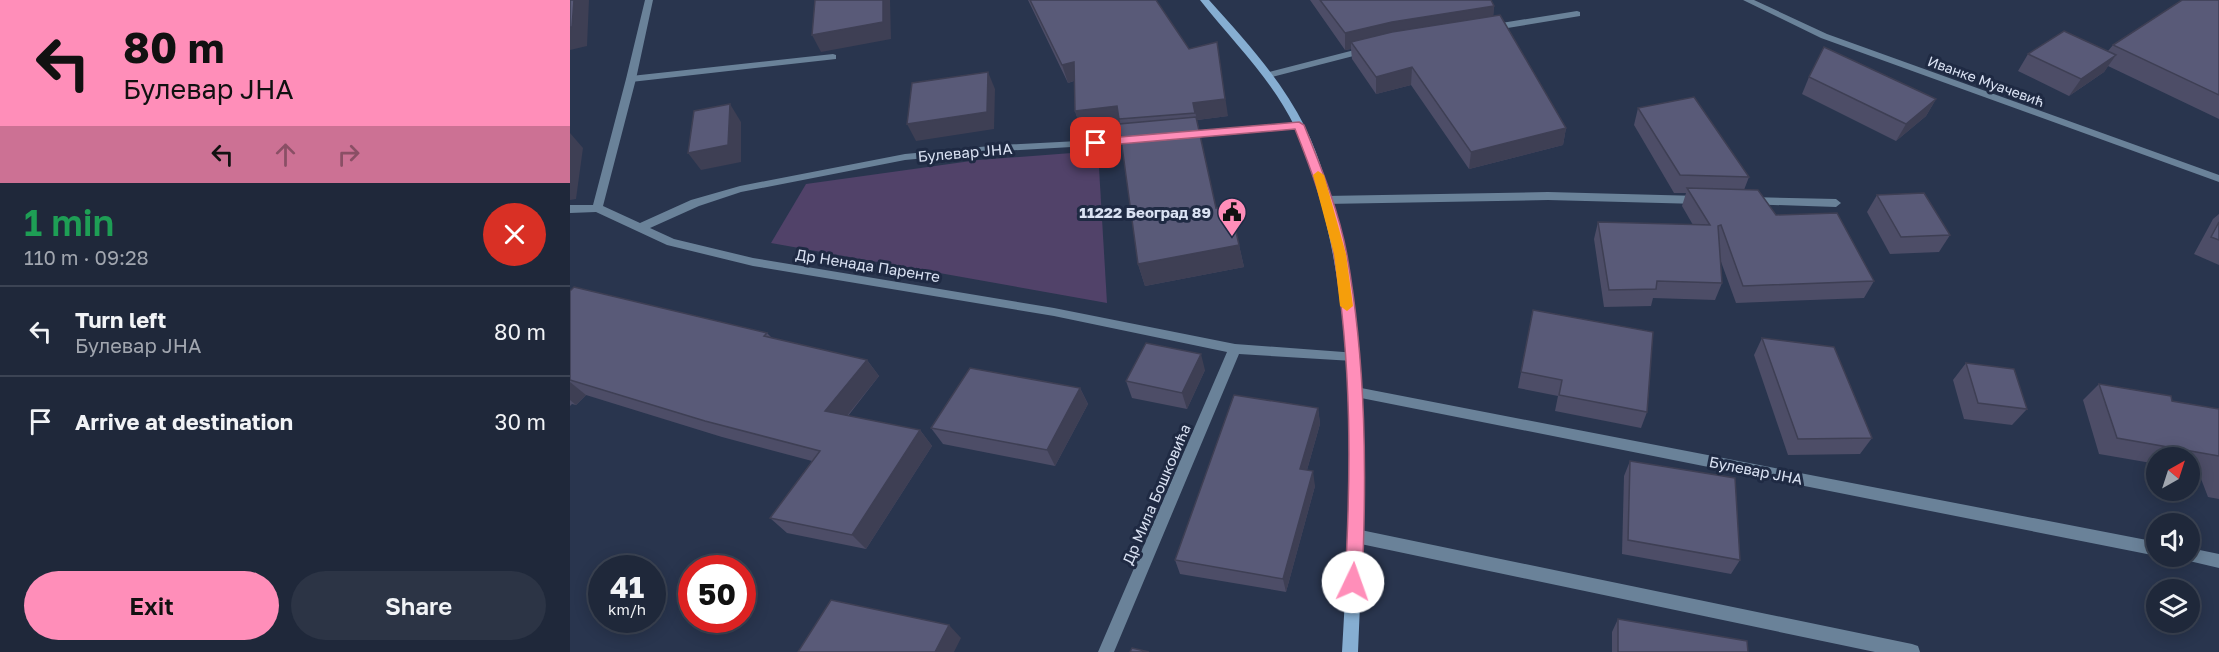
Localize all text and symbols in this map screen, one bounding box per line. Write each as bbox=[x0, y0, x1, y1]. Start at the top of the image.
text: 80 m bbox=[123, 22, 224, 72]
icon: left bbox=[24, 24, 102, 102]
street label: Иванке Муачевић bbox=[1925, 52, 2047, 110]
text: Булевар ЈНА bbox=[123, 73, 294, 105]
pin bbox=[1070, 117, 1121, 168]
icon: arrive bbox=[1079, 126, 1112, 159]
icon: left bbox=[206, 138, 239, 171]
icon: ahead bbox=[269, 138, 302, 171]
icon: right bbox=[332, 138, 365, 171]
street label: Булевар ЈНА bbox=[917, 139, 1013, 165]
public building icon: 11222 Београд 89 bbox=[1216, 196, 1248, 238]
text: 1 min bbox=[24, 201, 114, 244]
button: close bbox=[483, 203, 546, 266]
place label: 11222 Београд 89 bbox=[1079, 203, 1211, 221]
text: 110 m · 09:28 bbox=[24, 245, 149, 269]
street label: Др Ненада Паренте bbox=[795, 245, 942, 285]
text: Turn left bbox=[75, 306, 166, 333]
icon: left bbox=[24, 315, 57, 348]
text: 80 m bbox=[494, 318, 546, 345]
text: Булевар ЈНА bbox=[75, 333, 201, 357]
icon: arrive bbox=[24, 405, 57, 438]
text: Arrive at destination bbox=[75, 408, 293, 435]
text: 30 m bbox=[495, 408, 546, 435]
street label: Др Мила Бошковића bbox=[1118, 421, 1194, 567]
north arrow bbox=[2146, 447, 2200, 501]
map controls bbox=[2146, 447, 2200, 633]
street label: Булевар ЈНА bbox=[1708, 452, 1804, 488]
button: sound bbox=[2146, 513, 2200, 567]
position arrow bbox=[1321, 550, 1385, 614]
speed limit sign: 50 bbox=[678, 555, 756, 633]
text: 41 bbox=[610, 569, 644, 605]
button: Exit bbox=[24, 571, 279, 640]
button: Share bbox=[291, 571, 546, 640]
button: layers bbox=[2146, 579, 2200, 633]
text: km/h bbox=[608, 600, 646, 618]

